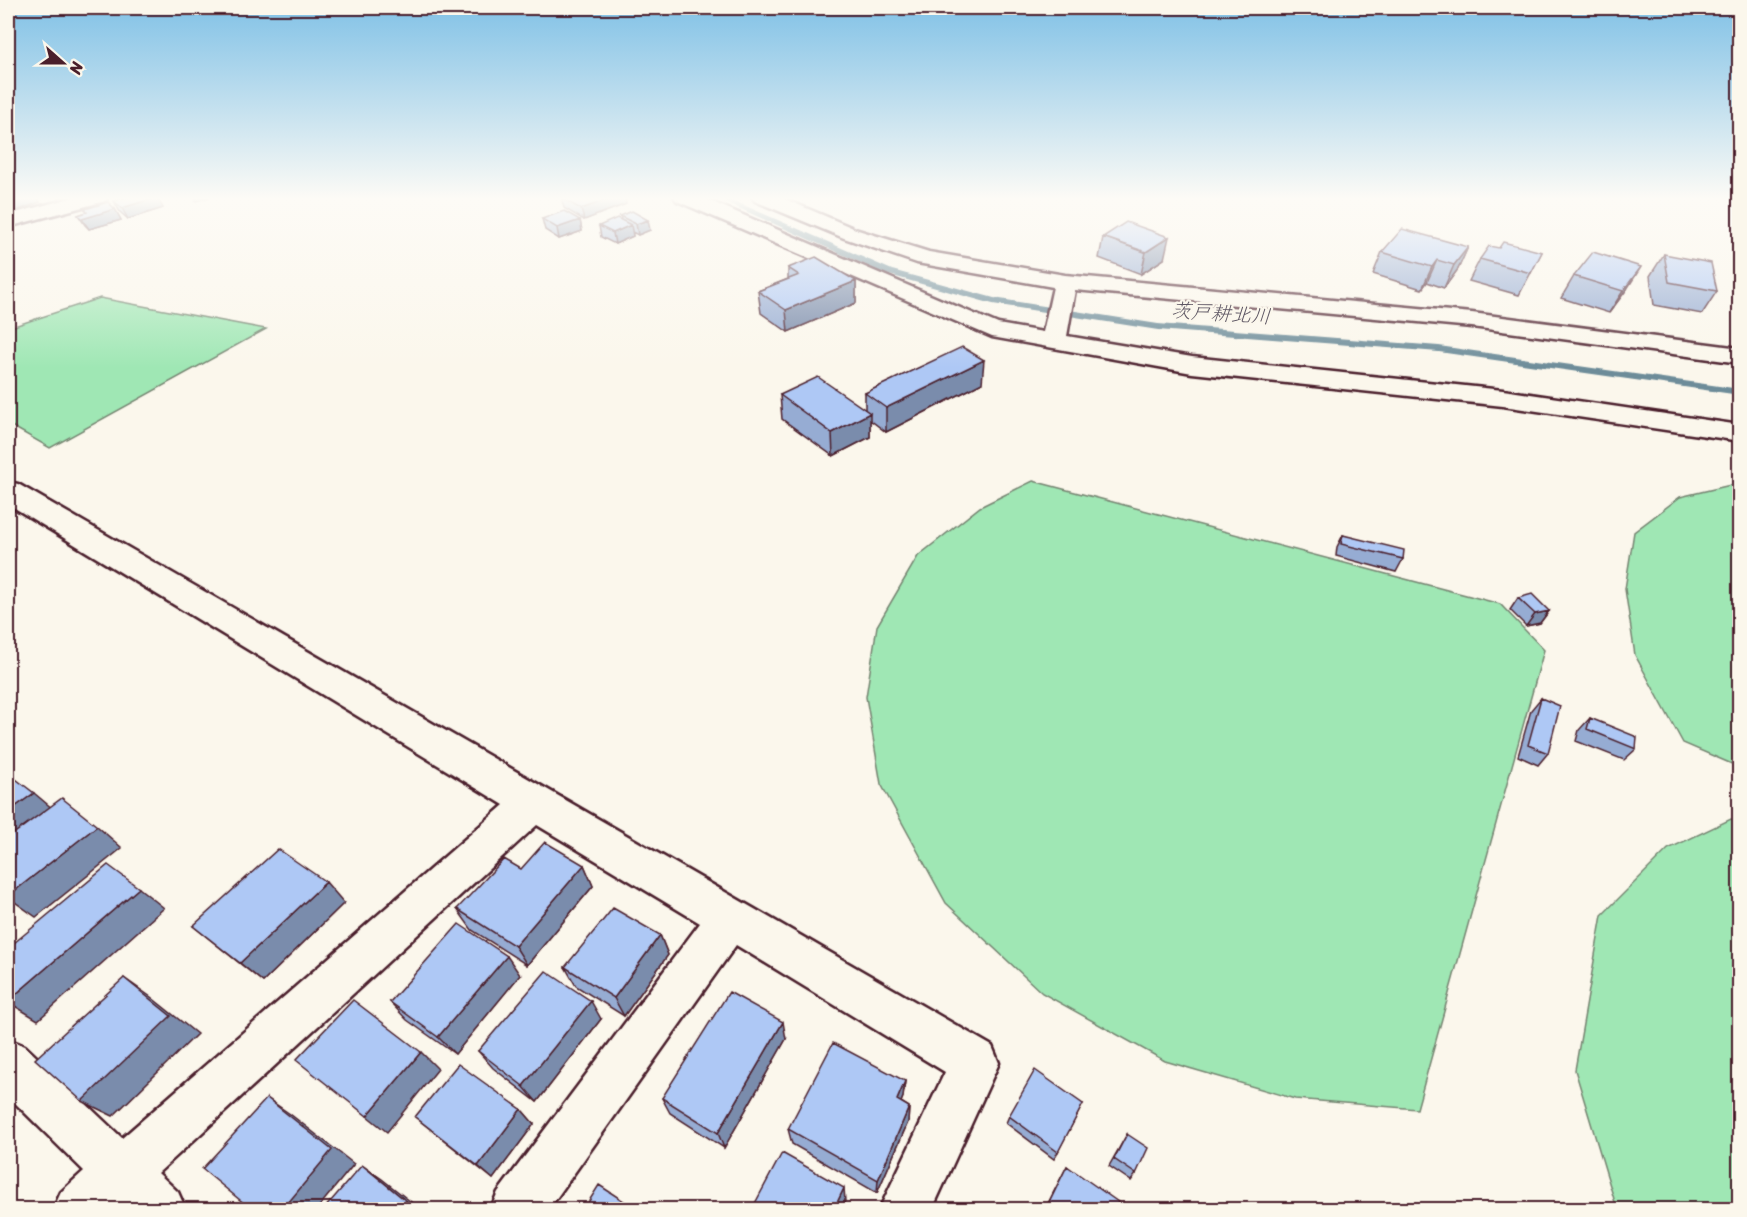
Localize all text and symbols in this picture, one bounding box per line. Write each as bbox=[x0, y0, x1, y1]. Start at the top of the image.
north arrow bbox=[33, 33, 93, 93]
text: N bbox=[61, 57, 92, 79]
water label: 茨戸耕北川 bbox=[1170, 293, 1272, 334]

